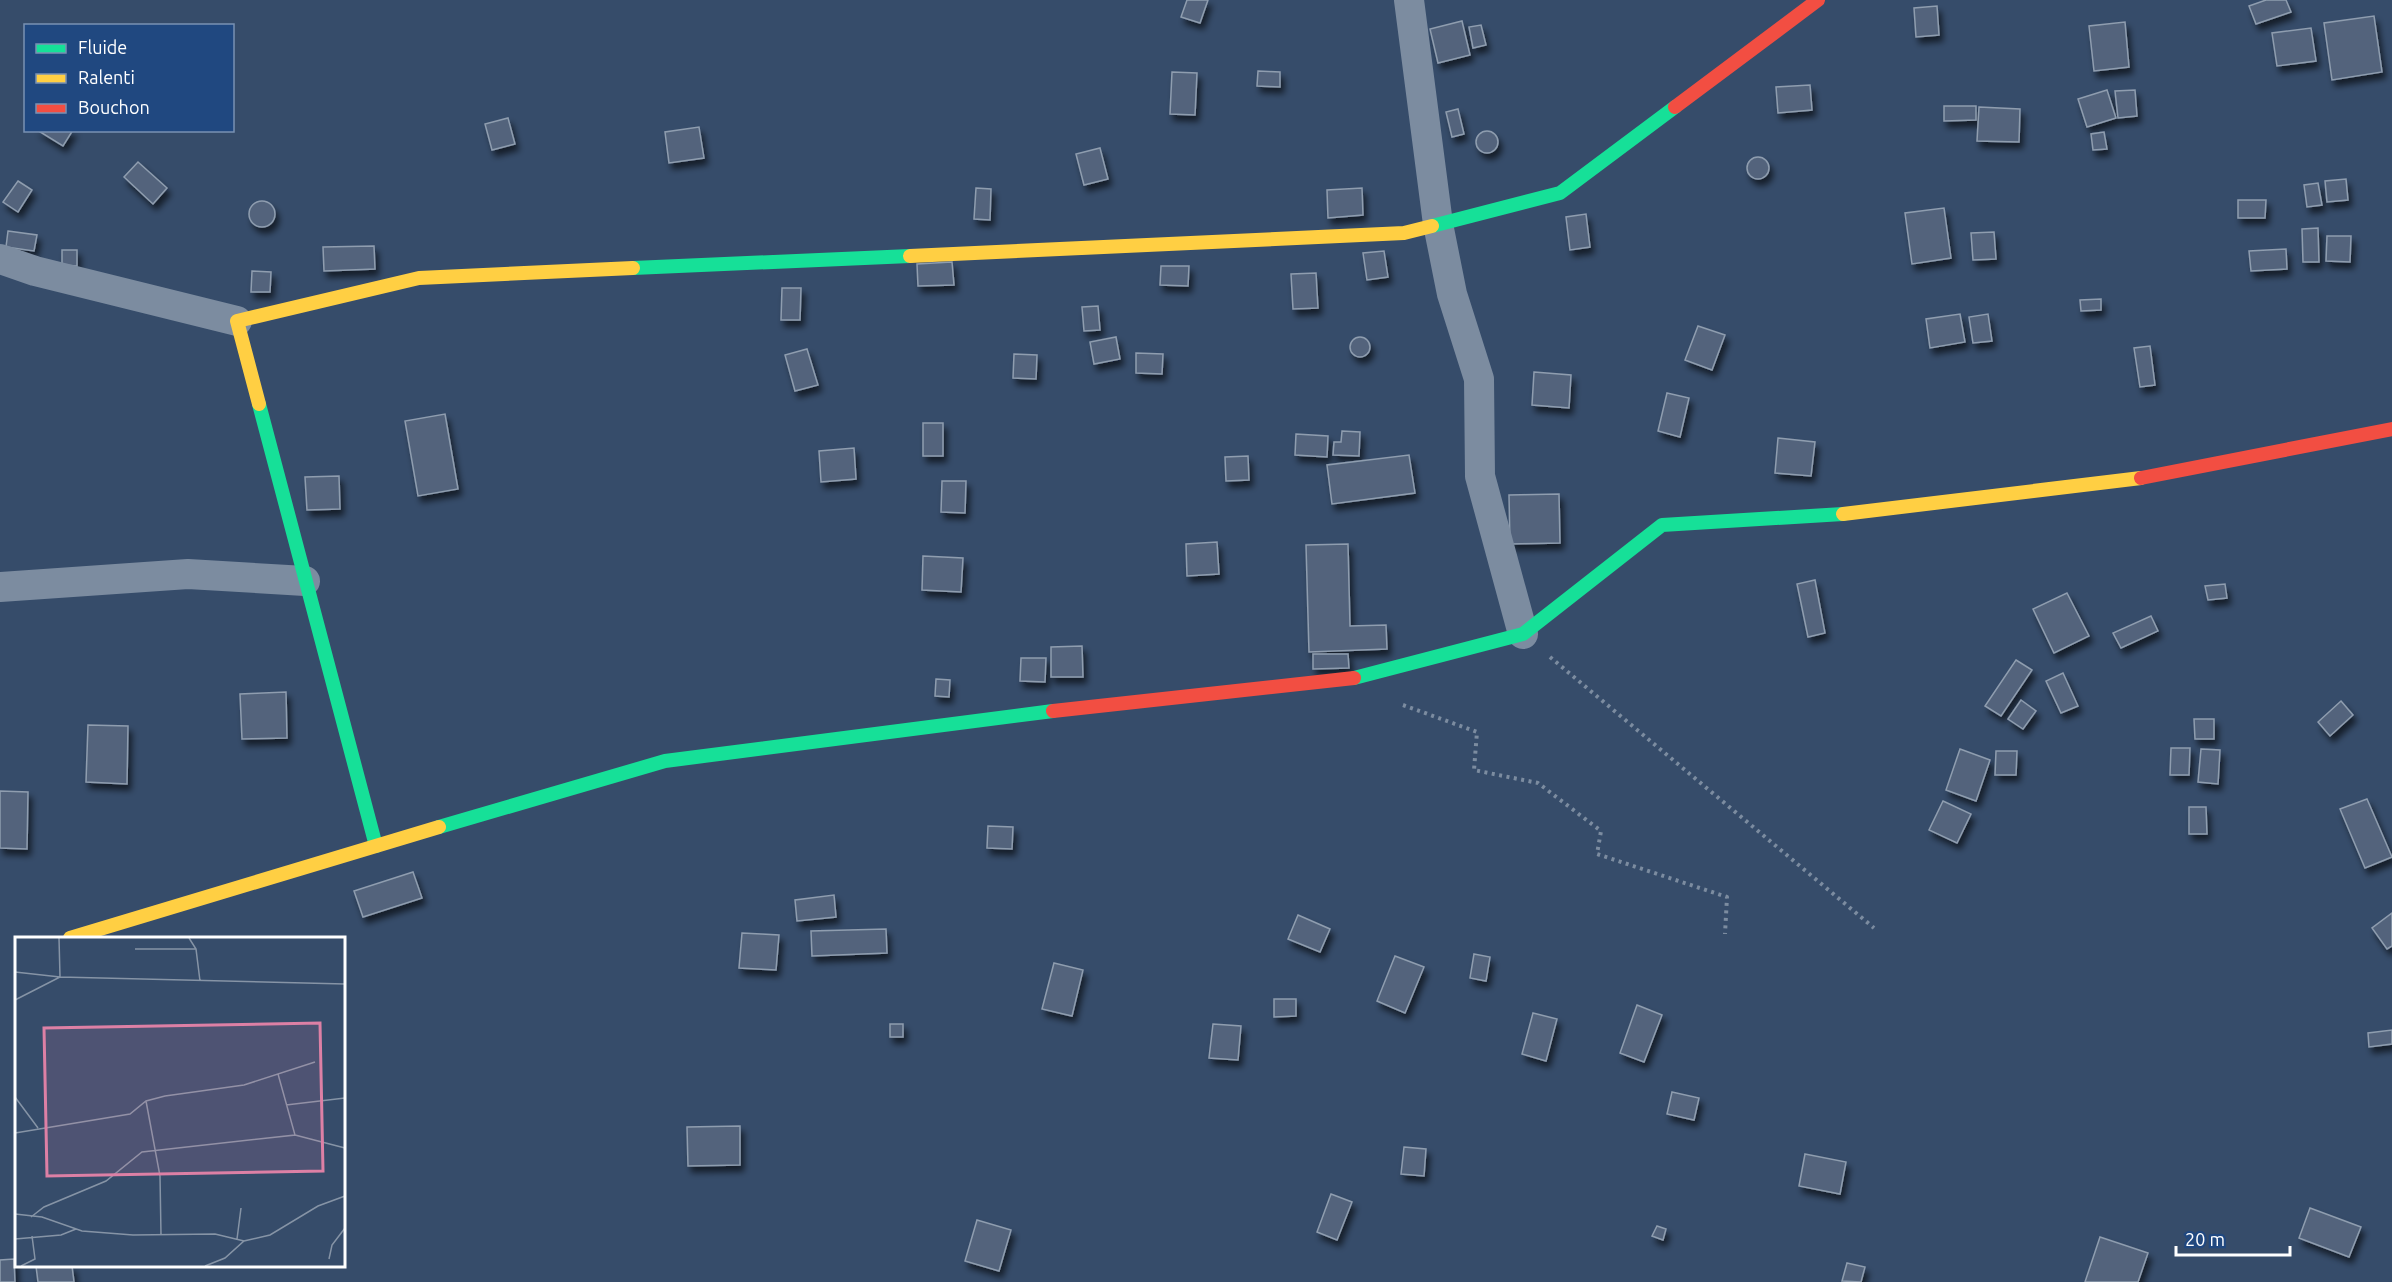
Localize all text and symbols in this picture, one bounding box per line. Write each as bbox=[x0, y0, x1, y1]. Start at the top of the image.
legend bbox=[24, 24, 234, 132]
text: Fluide bbox=[78, 37, 127, 57]
text: Ralenti bbox=[78, 67, 135, 87]
text: Bouchon bbox=[78, 97, 150, 117]
inset map bbox=[15, 937, 345, 1267]
scale bar bbox=[2176, 1219, 2290, 1257]
text: 20 m bbox=[2185, 1229, 2225, 1249]

